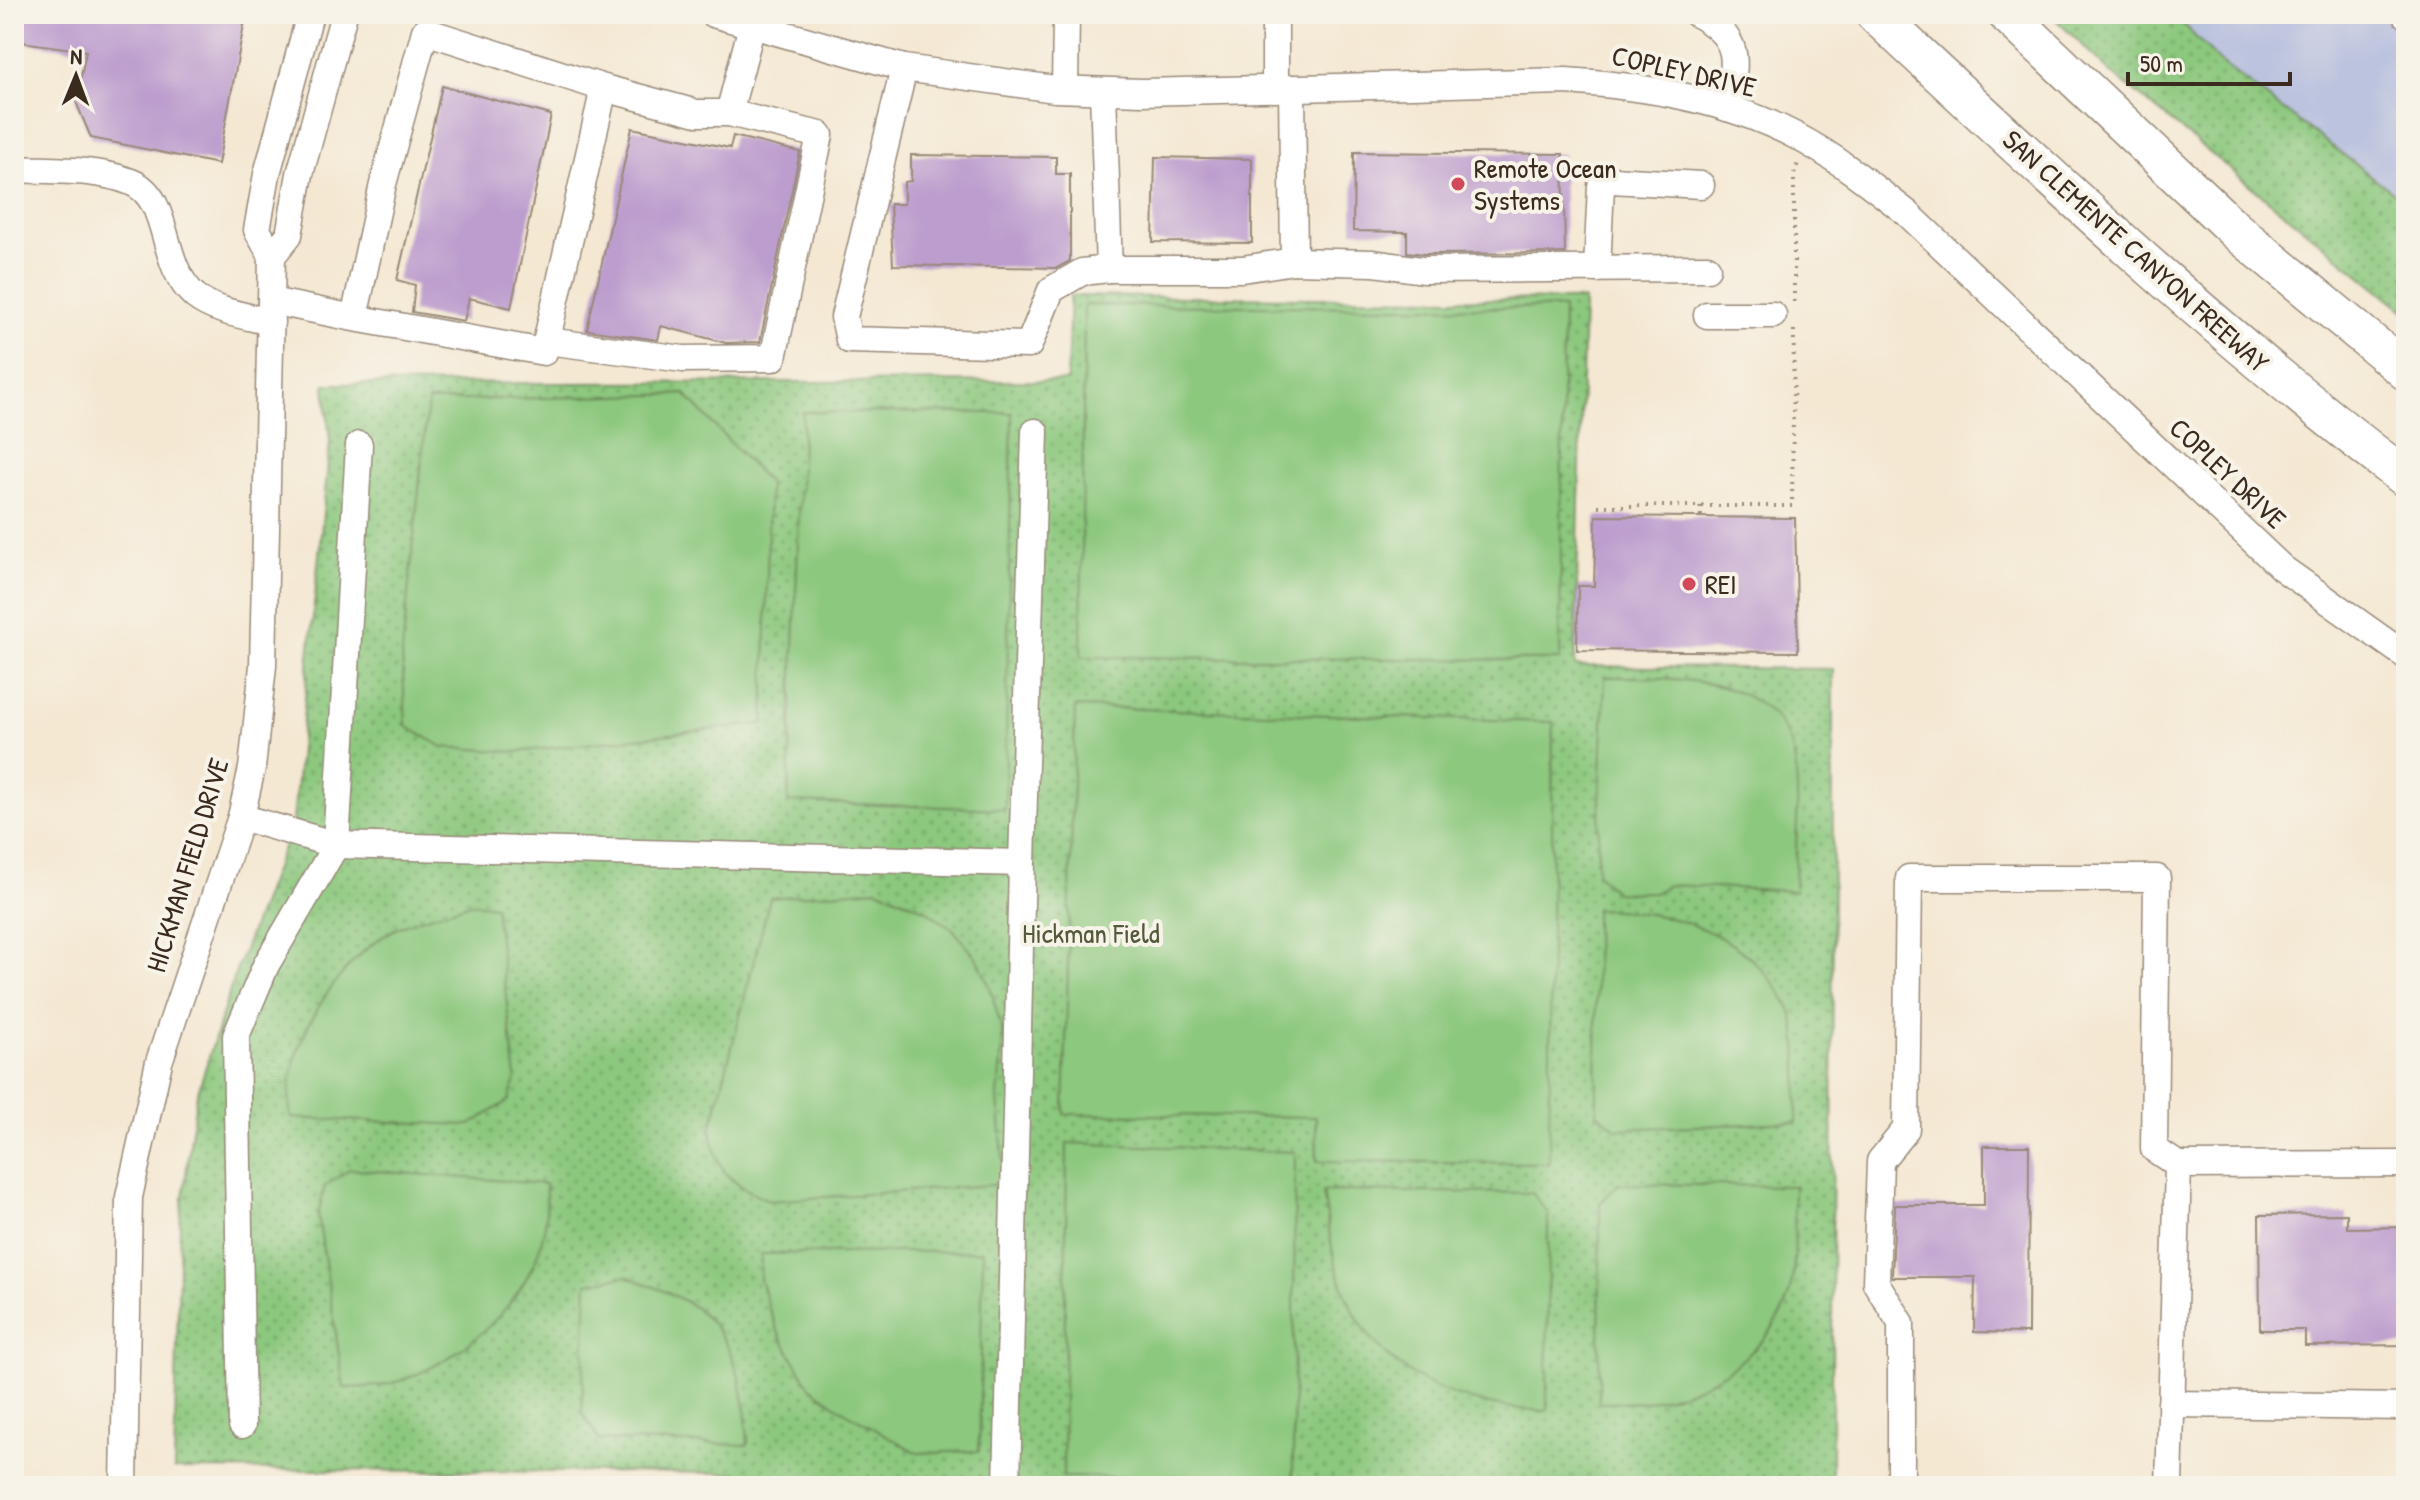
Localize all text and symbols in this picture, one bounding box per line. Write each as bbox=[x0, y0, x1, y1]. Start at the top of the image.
north arrow bbox=[36, 36, 116, 116]
street label: COPLEY DRIVE bbox=[1608, 36, 1760, 106]
scale bar bbox=[2128, 36, 2290, 86]
text: N bbox=[70, 41, 83, 71]
text: 50 m bbox=[2140, 47, 2183, 79]
street label: SAN CLEMENTE CANYON FREEWAY bbox=[1995, 121, 2278, 381]
place label: Remote Ocean Systems bbox=[1474, 149, 1617, 219]
marker: Remote Ocean Systems bbox=[1449, 175, 1467, 193]
street label: COPLEY DRIVE bbox=[2161, 409, 2295, 537]
place label: REI bbox=[1705, 565, 1737, 603]
marker: REI bbox=[1680, 575, 1698, 593]
street label: HICKMAN FIELD DRIVE bbox=[136, 753, 238, 977]
park label: Hickman Field bbox=[1022, 914, 1160, 952]

